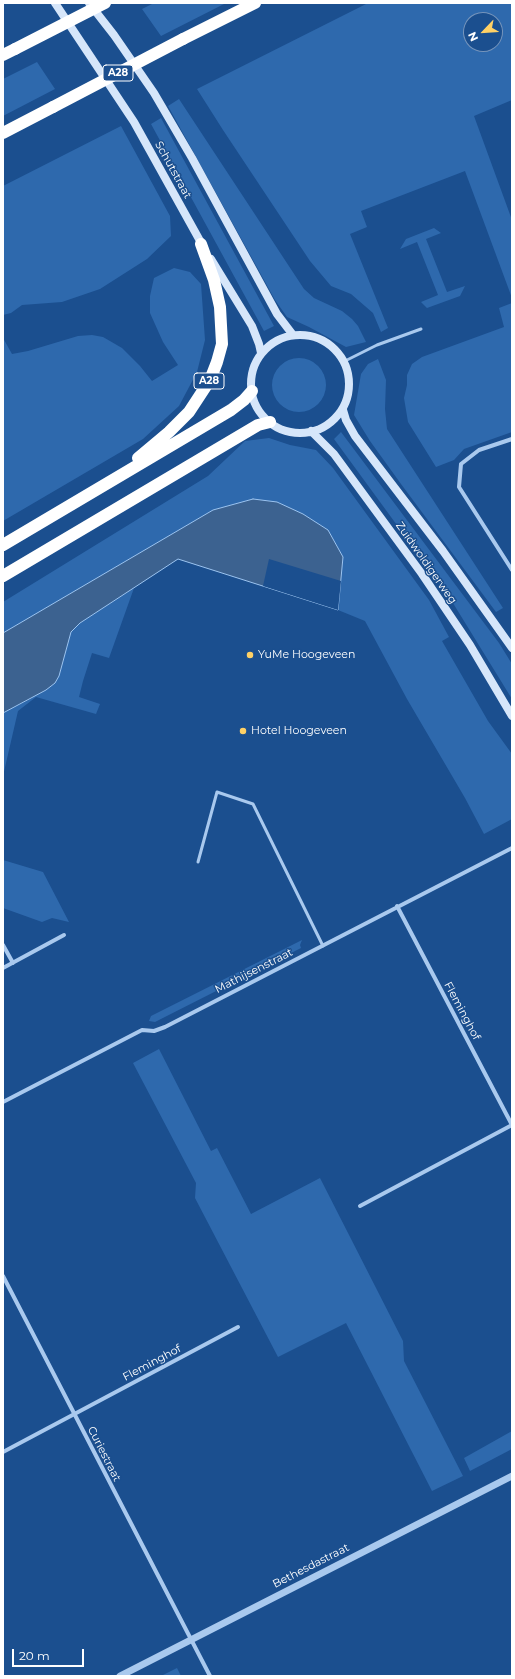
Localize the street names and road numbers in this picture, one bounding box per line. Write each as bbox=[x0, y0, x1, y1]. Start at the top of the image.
road number: A28 bbox=[103, 65, 133, 81]
street label: Schutstraat bbox=[152, 139, 194, 201]
road number: A28 bbox=[194, 373, 224, 389]
street label: Zuidwoldigerweg bbox=[393, 519, 459, 607]
street label: Mathijsenstraat bbox=[213, 946, 295, 996]
street label: Fleminghof bbox=[441, 980, 483, 1042]
street label: Fleminghof bbox=[121, 1342, 183, 1384]
street label: Curiestraat bbox=[84, 1424, 124, 1484]
street label: Bethesdastraat bbox=[271, 1541, 351, 1591]

